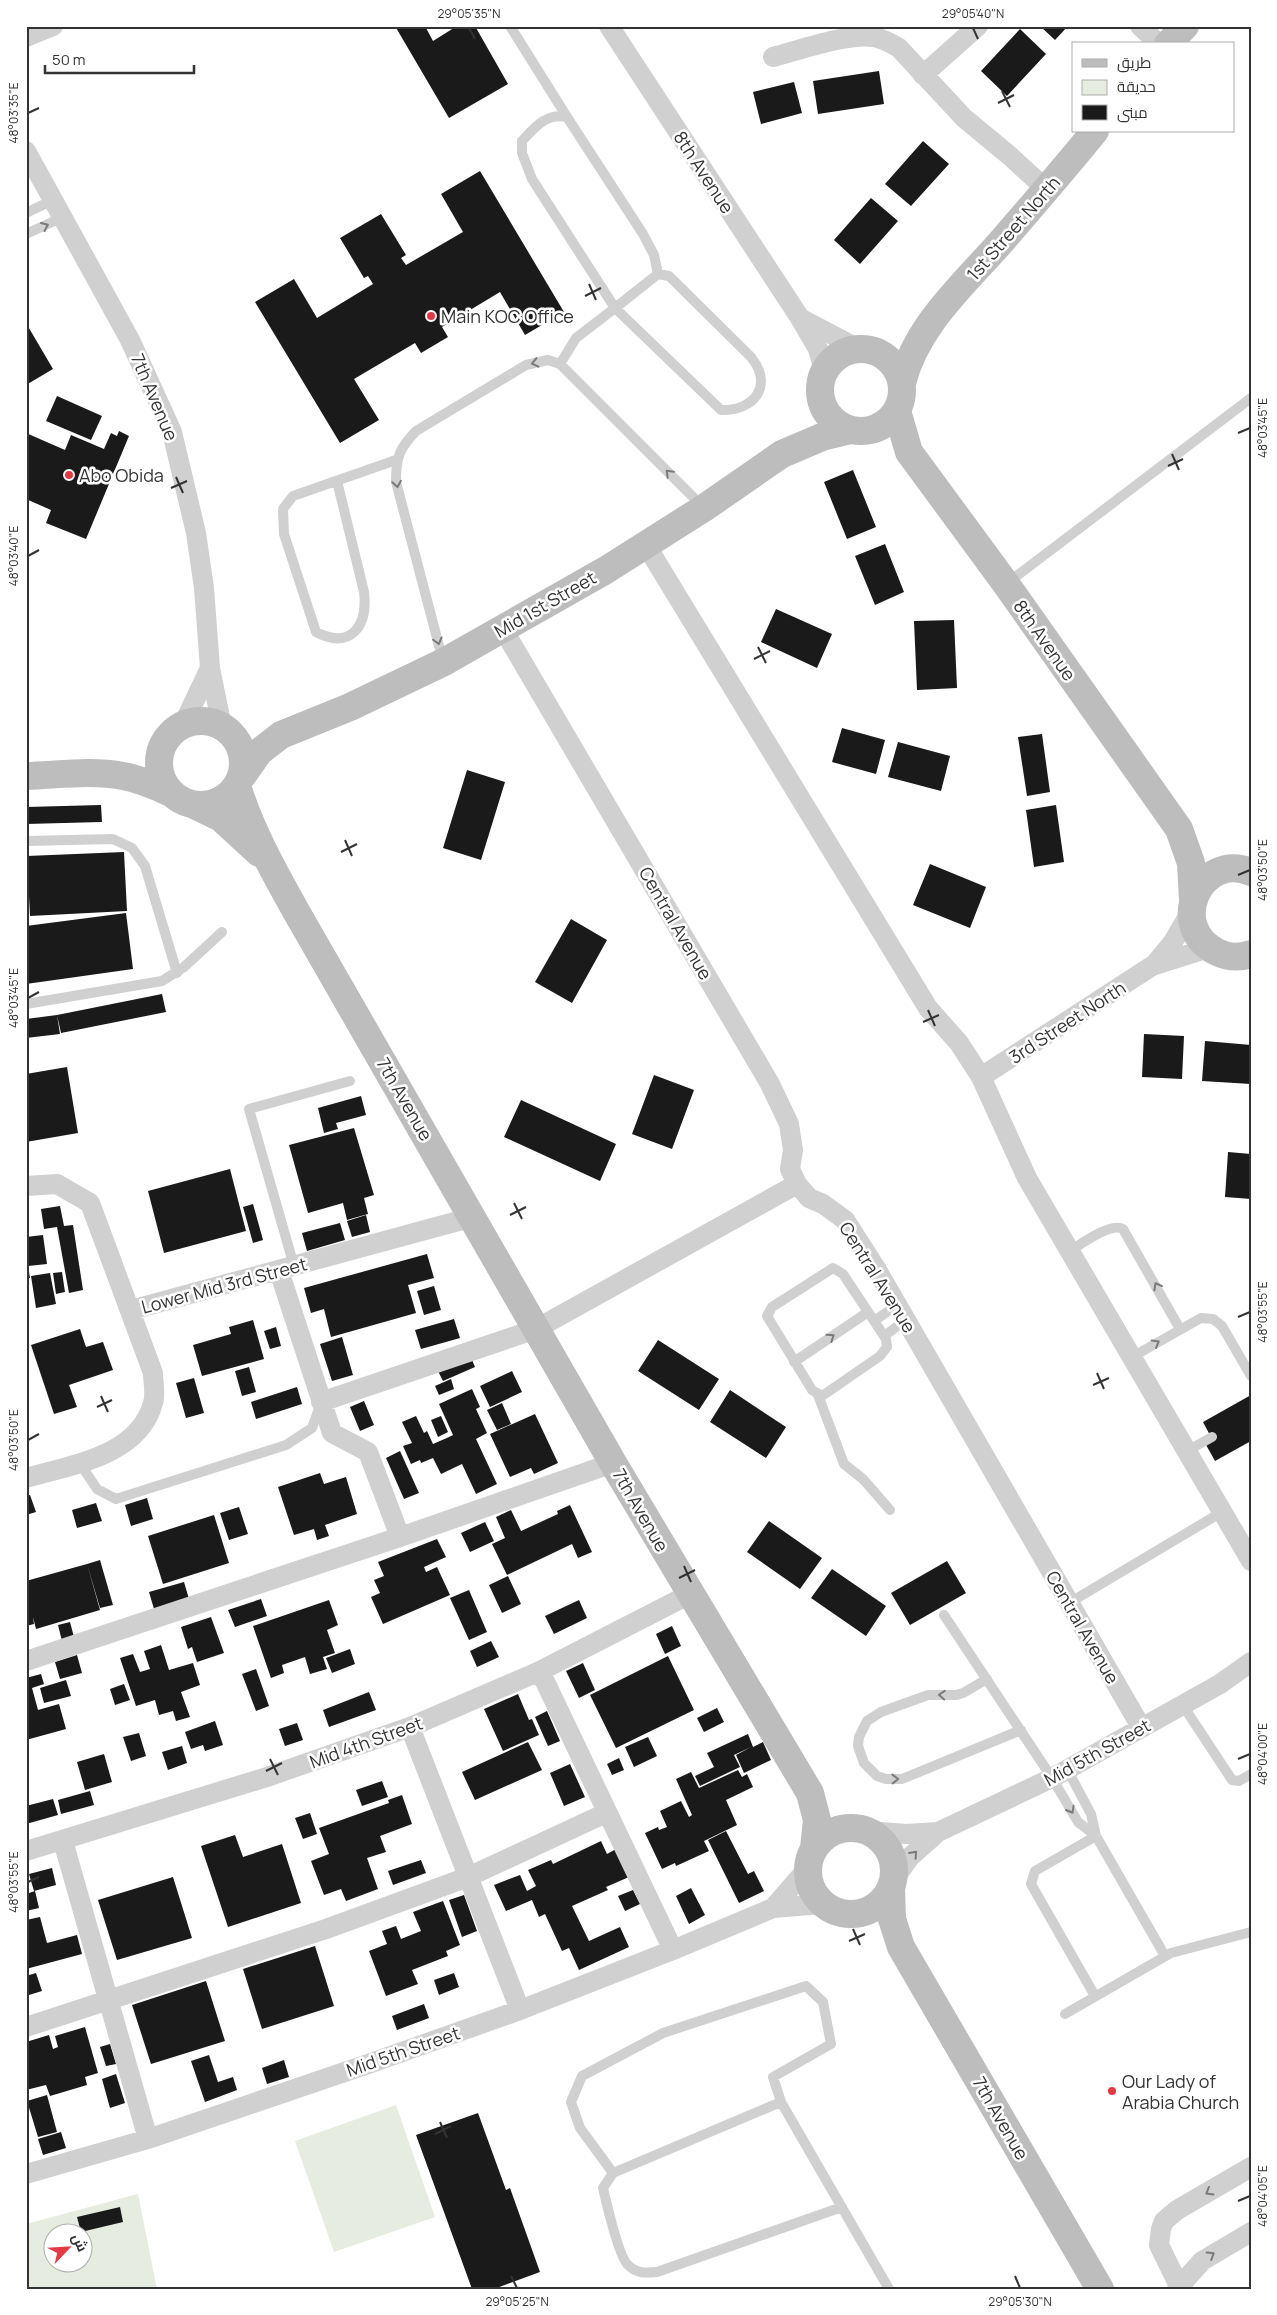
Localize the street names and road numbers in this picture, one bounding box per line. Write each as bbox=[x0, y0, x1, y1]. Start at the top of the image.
street label: 8th Avenue bbox=[668, 126, 740, 218]
street label: 1st Street North bbox=[961, 171, 1065, 285]
street label: 7th Avenue bbox=[126, 350, 184, 444]
street label: Mid 1st Street bbox=[490, 565, 600, 643]
street label: 8th Avenue bbox=[1008, 595, 1082, 685]
street label: Central Avenue bbox=[634, 862, 718, 984]
street label: 3rd Street North bbox=[1004, 975, 1130, 1069]
street label: 7th Avenue bbox=[372, 1053, 438, 1145]
street label: Central Avenue bbox=[834, 1217, 922, 1337]
street label: Lower Mid 3rd Street bbox=[139, 1251, 309, 1319]
street label: 7th Avenue bbox=[608, 1464, 674, 1556]
street label: Central Avenue bbox=[1041, 1566, 1125, 1688]
street label: Mid 4th Street bbox=[306, 1710, 426, 1774]
street label: Mid 5th Street bbox=[1039, 1713, 1155, 1791]
street label: Mid 5th Street bbox=[343, 2020, 463, 2082]
street label: 7th Avenue bbox=[968, 2072, 1034, 2164]

